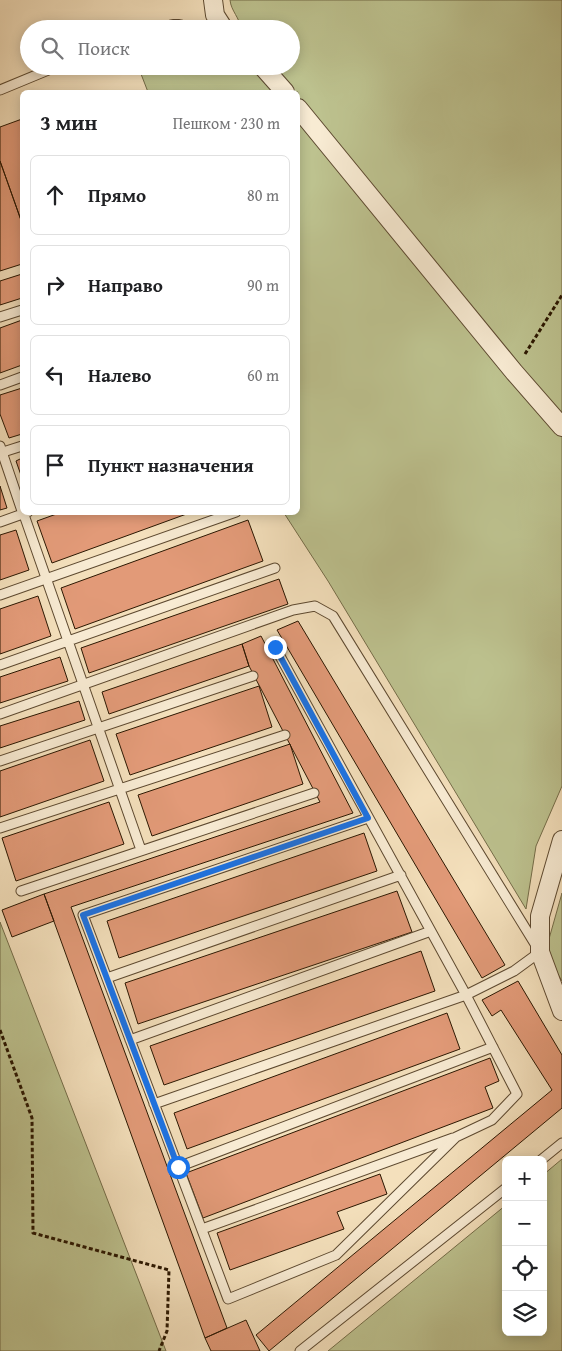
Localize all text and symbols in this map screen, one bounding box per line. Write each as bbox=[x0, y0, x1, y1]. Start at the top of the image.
search box bbox=[20, 20, 300, 75]
icon: search bbox=[38, 34, 66, 62]
text: Поиск bbox=[78, 34, 130, 62]
text: 3 мин bbox=[40, 107, 97, 138]
text: Пешком · 230 m bbox=[173, 111, 280, 135]
icon: ahead bbox=[41, 181, 69, 209]
text: Прямо bbox=[88, 181, 146, 209]
text: 80 m bbox=[247, 183, 279, 207]
icon: right bbox=[41, 271, 69, 299]
text: Направо bbox=[88, 271, 163, 299]
text: 90 m bbox=[247, 273, 279, 297]
icon: left bbox=[41, 361, 69, 389]
text: Налево bbox=[88, 361, 151, 389]
text: 60 m bbox=[247, 363, 279, 387]
icon: arrive bbox=[41, 451, 69, 479]
text: Пункт назначения bbox=[88, 451, 254, 479]
route end bbox=[264, 636, 287, 659]
route start bbox=[167, 1156, 190, 1179]
map controls bbox=[502, 1156, 547, 1336]
button: + bbox=[502, 1156, 547, 1201]
button: − bbox=[502, 1201, 547, 1246]
button: locate bbox=[502, 1246, 547, 1291]
button: layers bbox=[502, 1291, 547, 1336]

